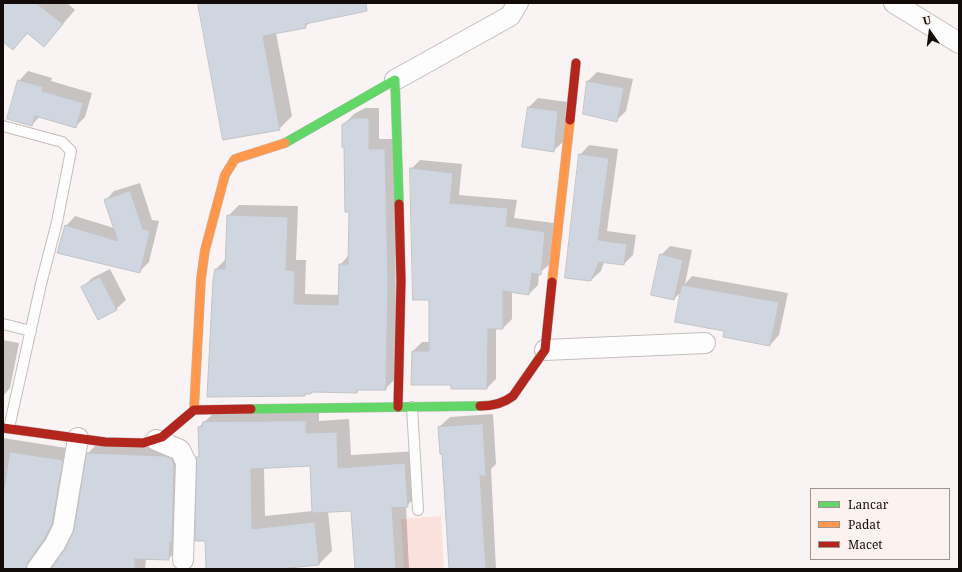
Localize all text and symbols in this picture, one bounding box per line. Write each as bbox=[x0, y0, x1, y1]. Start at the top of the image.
north arrow bbox=[910, 12, 950, 52]
text: U bbox=[921, 12, 933, 28]
legend bbox=[810, 488, 950, 560]
text: Lancar bbox=[848, 496, 888, 513]
text: Padat bbox=[848, 516, 880, 533]
text: Macet bbox=[848, 536, 883, 553]

